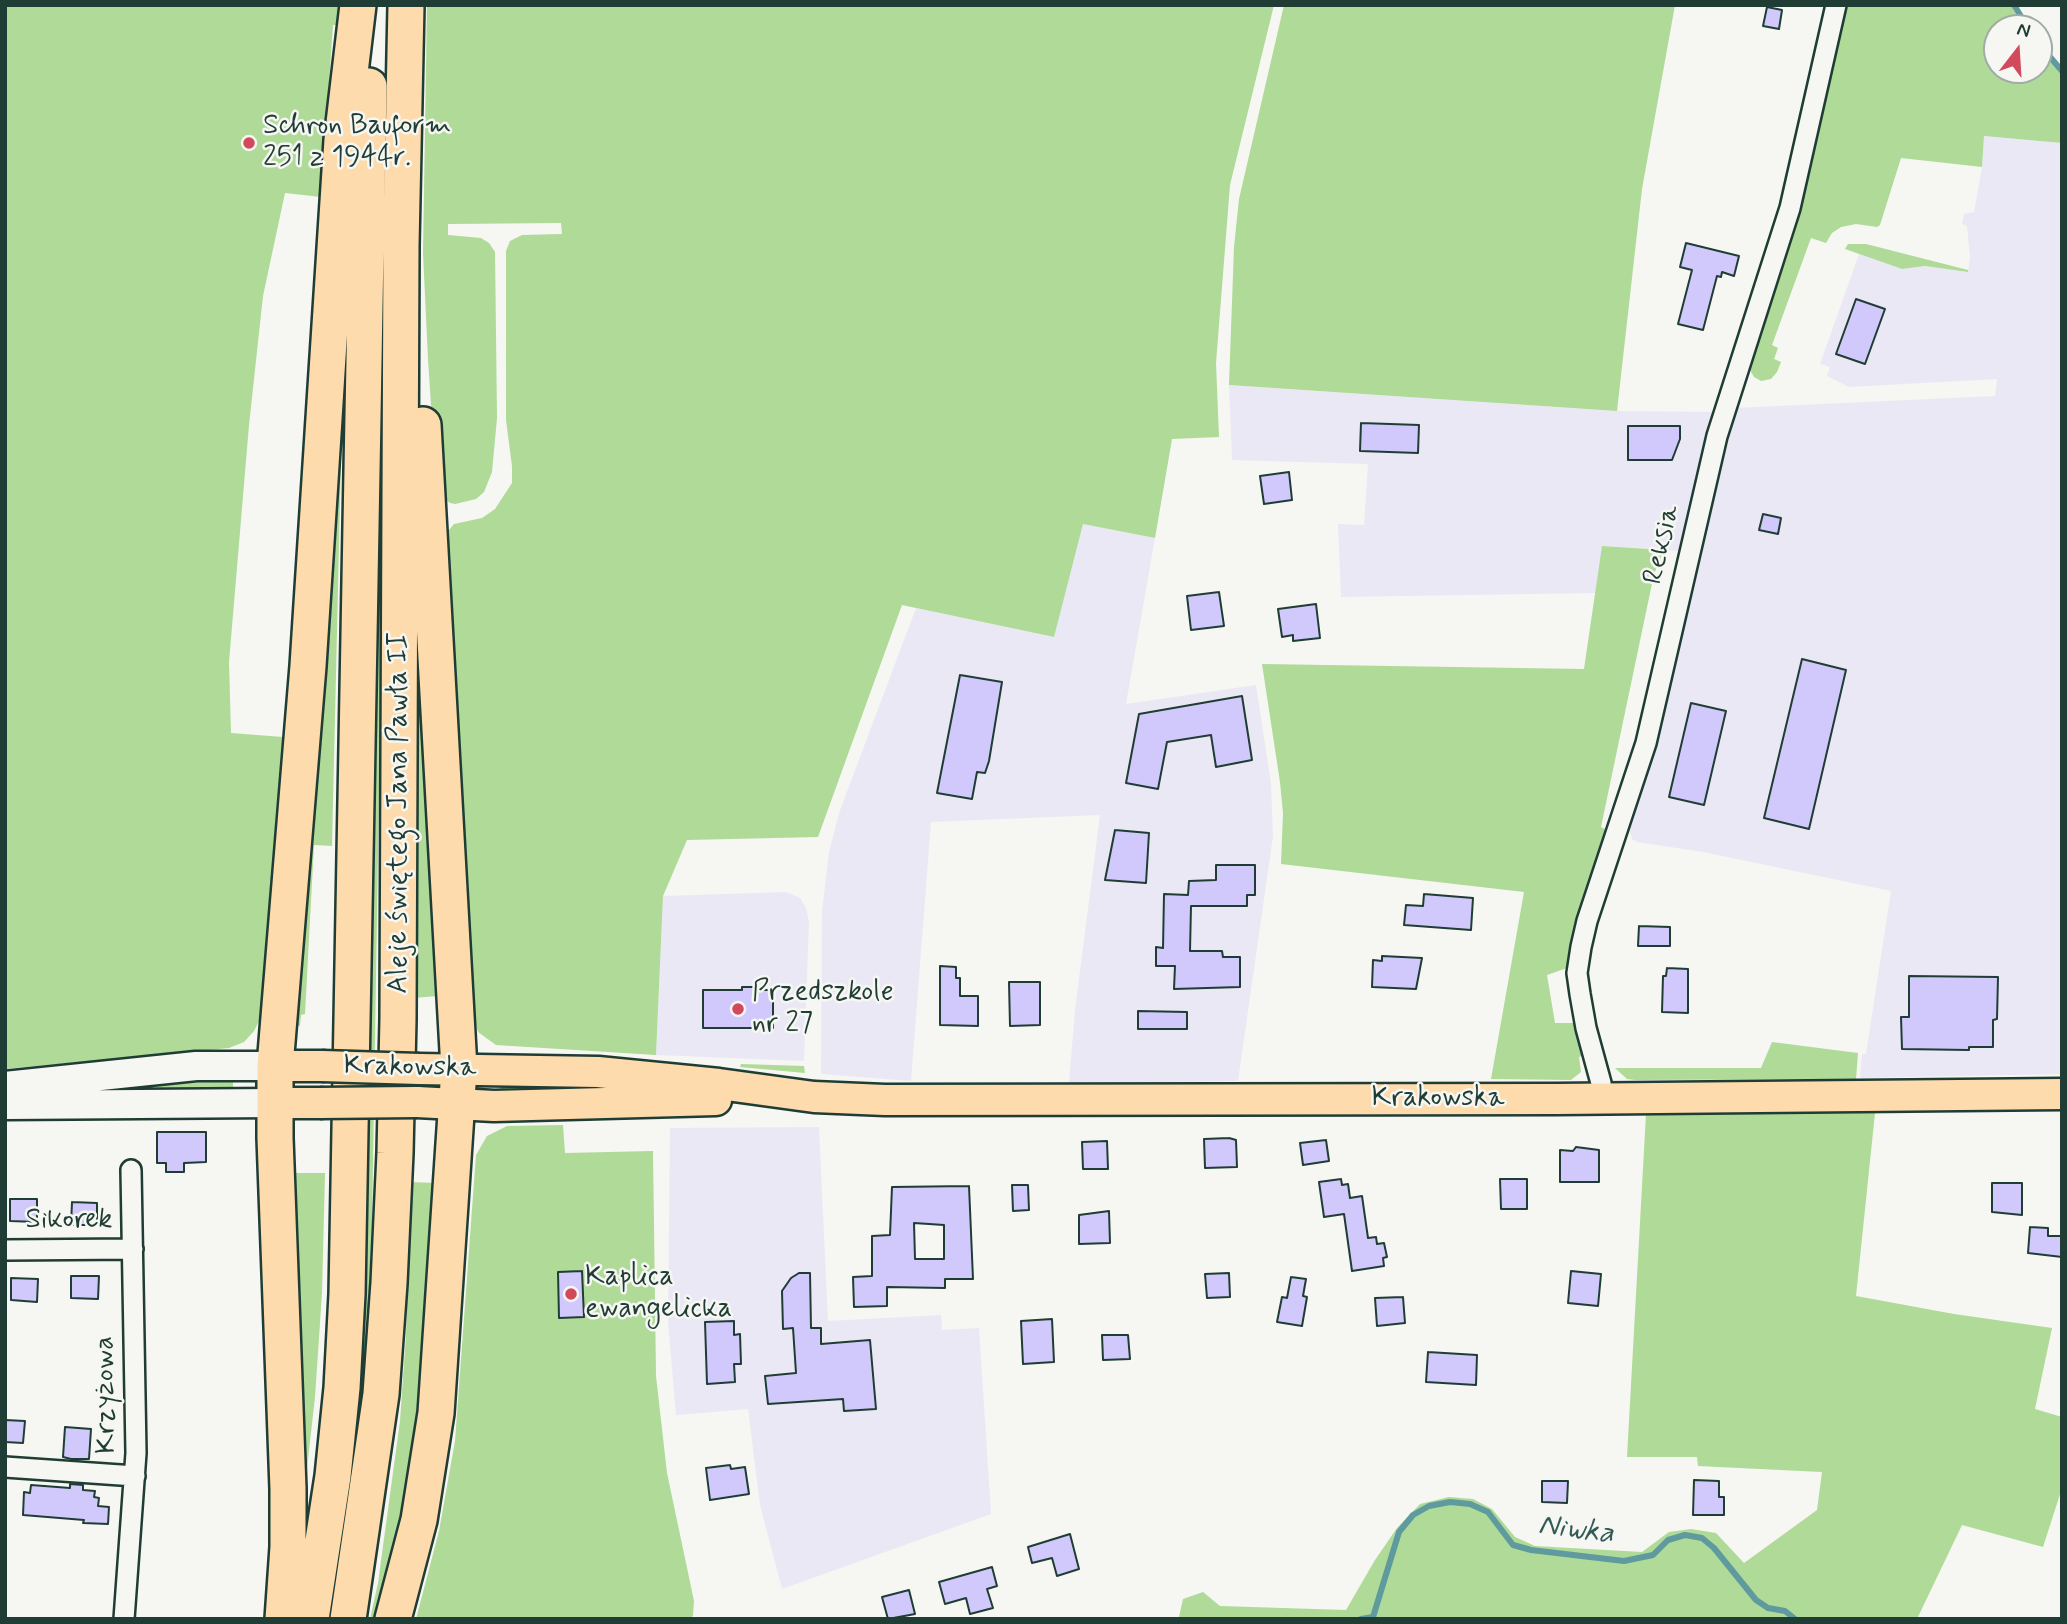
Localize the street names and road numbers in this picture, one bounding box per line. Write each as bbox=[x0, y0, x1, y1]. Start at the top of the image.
street label: Reksia bbox=[1638, 502, 1688, 588]
street label: Aleje świętego Jana Pawła II bbox=[383, 632, 417, 994]
street label: Krakowska bbox=[343, 1050, 477, 1086]
street label: Krakowska bbox=[1372, 1082, 1504, 1116]
street label: Sikorek bbox=[26, 1204, 112, 1238]
street label: Krzyżowa bbox=[89, 1336, 125, 1454]

